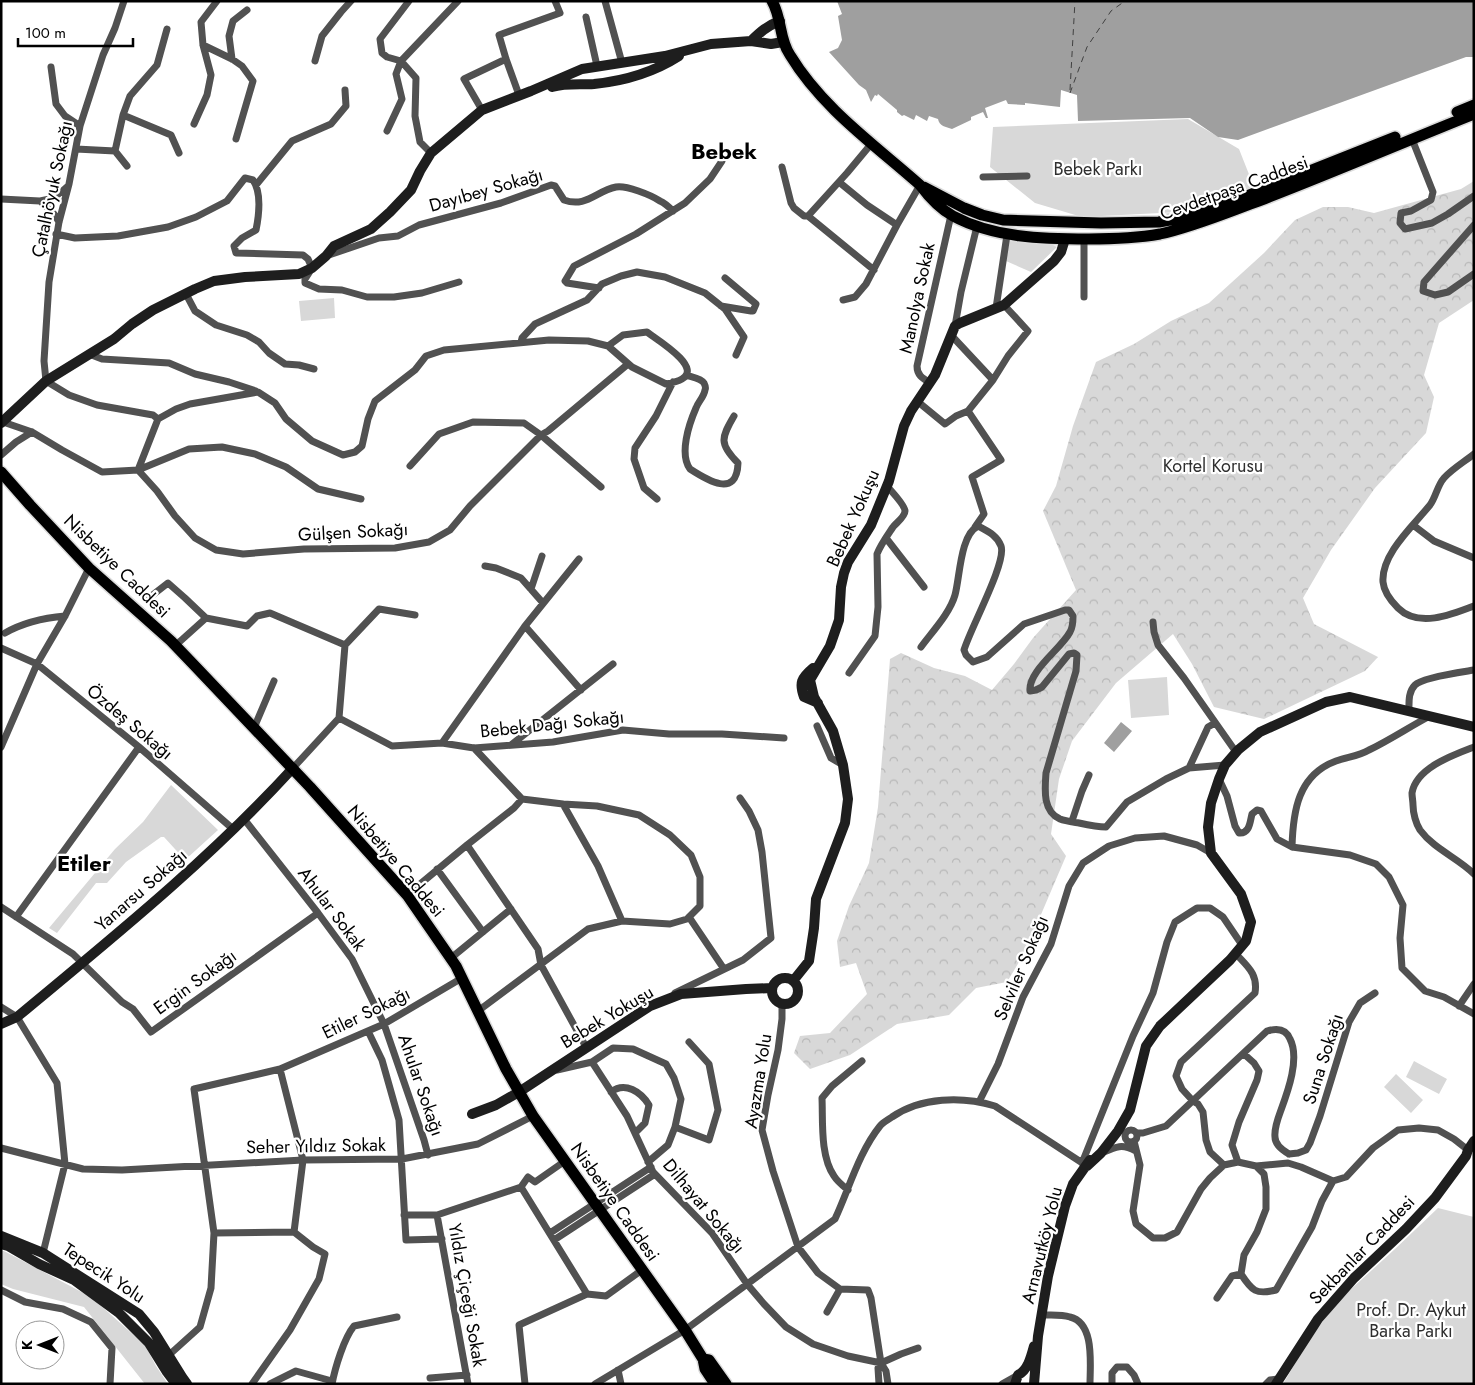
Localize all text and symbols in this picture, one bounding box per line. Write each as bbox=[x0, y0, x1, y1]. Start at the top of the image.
scale bar bbox=[18, 15, 132, 47]
text: 100 m bbox=[25, 22, 66, 44]
street label: Çatalhöyuk Sokağı bbox=[25, 118, 79, 260]
district label: Bebek bbox=[691, 135, 757, 167]
street label: Cevdetpaşa Caddesi bbox=[1156, 149, 1312, 227]
park label: Bebek Parkı bbox=[1054, 156, 1142, 182]
street label: Dayıbey Sokağı bbox=[426, 161, 546, 219]
street label: Manolya Sokak bbox=[893, 240, 941, 356]
park label: Kortel Korusu bbox=[1163, 453, 1263, 479]
street label: Bebek Yokuşu bbox=[820, 465, 886, 571]
street label: Nisbetiye Caddesi bbox=[58, 508, 176, 624]
street label: Gülşen Sokağı bbox=[297, 516, 409, 548]
street label: Özdeş Sokağı bbox=[81, 678, 179, 766]
street label: Bebek Dağı Sokağı bbox=[479, 704, 625, 744]
street label: Nisbetiye Caddesi bbox=[341, 799, 451, 923]
street label: Yanarsu Sokağı bbox=[89, 843, 193, 937]
district label: Etiler bbox=[57, 847, 111, 879]
street label: Ahular Sokak bbox=[292, 862, 372, 957]
street label: Selviler Sokağı bbox=[987, 911, 1055, 1025]
street label: Ergin Sokağı bbox=[148, 943, 242, 1021]
street label: Bebek Yokuşu bbox=[556, 979, 658, 1055]
street label: Etiler Sokağı bbox=[318, 980, 414, 1046]
street label: Suna Sokağı bbox=[1296, 1010, 1350, 1108]
street label: Ahular Sokağı bbox=[391, 1030, 451, 1140]
street label: Ayazma Yolu bbox=[738, 1032, 778, 1130]
street label: Seher Yıldız Sokak bbox=[246, 1132, 386, 1160]
street label: Nisbetiye Caddesi bbox=[564, 1137, 666, 1267]
street label: Dilhayat Sokağı bbox=[657, 1153, 751, 1259]
street label: Arnavutköy Yolu bbox=[1015, 1184, 1069, 1306]
street label: Sekbanlar Caddesi bbox=[1303, 1190, 1421, 1310]
street label: Yıldız Çiçeği Sokak bbox=[442, 1221, 492, 1369]
street label: Tepecik Yolu bbox=[58, 1237, 150, 1309]
park label: Prof. Dr. Aykut Barka Parkı bbox=[1356, 1297, 1467, 1344]
north arrow bbox=[15, 1320, 65, 1370]
text: K bbox=[17, 1340, 37, 1350]

